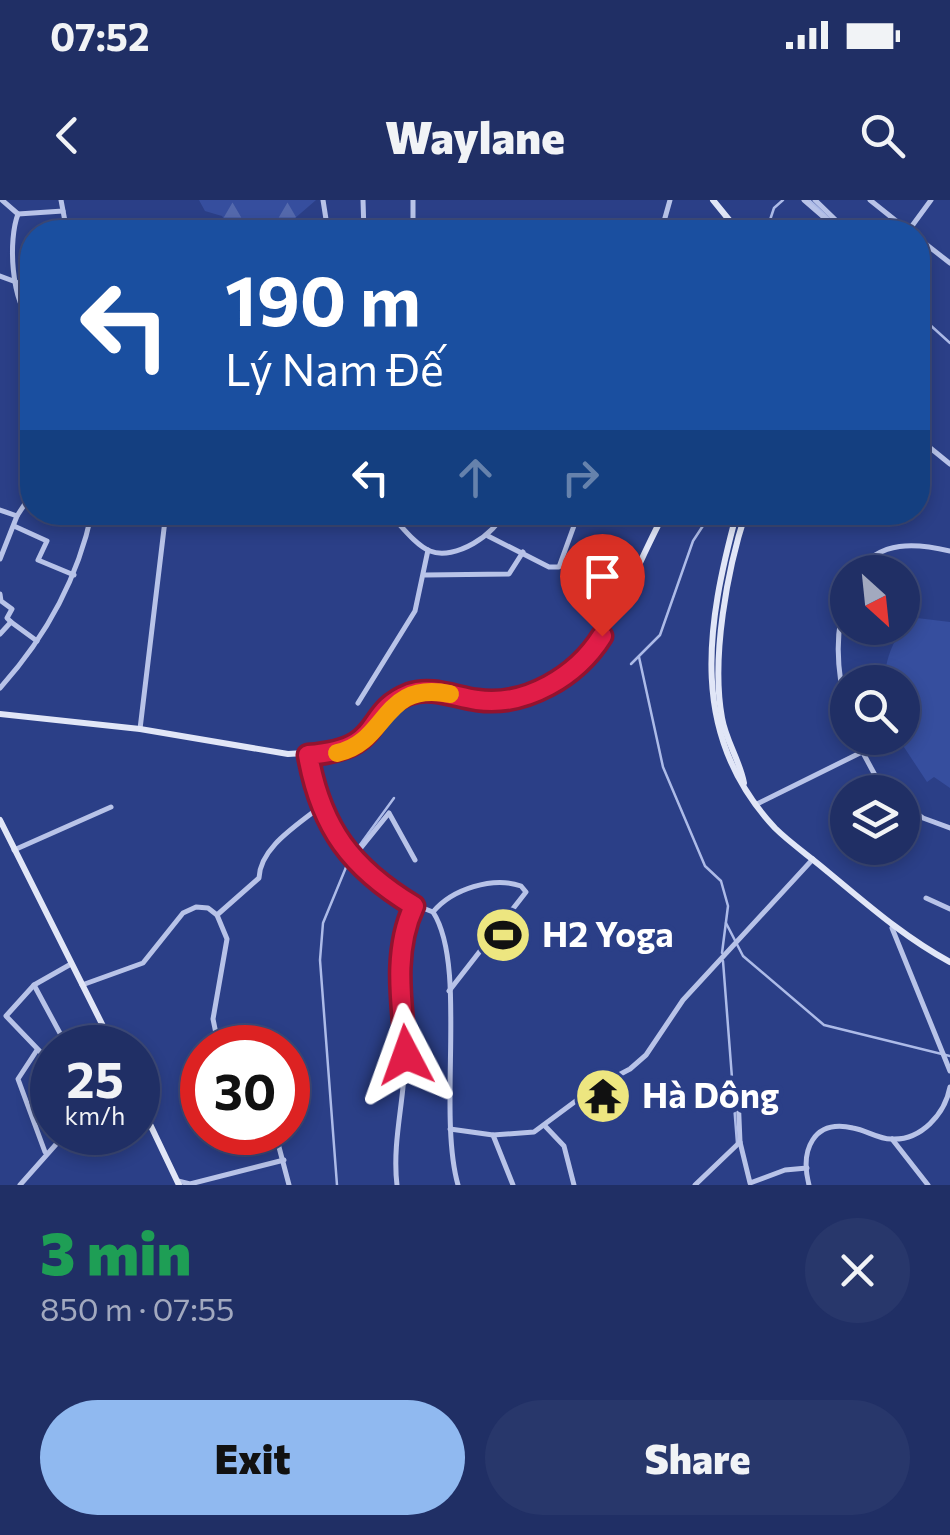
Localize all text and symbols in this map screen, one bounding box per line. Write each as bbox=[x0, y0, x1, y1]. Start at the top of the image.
text: 07:52 bbox=[50, 12, 150, 59]
icon: back bbox=[40, 108, 95, 163]
text: Waylane bbox=[385, 108, 565, 163]
icon: search bbox=[855, 108, 910, 163]
text: 190 m bbox=[225, 255, 421, 340]
icon: left bbox=[60, 260, 190, 390]
text: Lý Nam Đế bbox=[225, 340, 444, 395]
icon: left bbox=[343, 450, 398, 505]
icon: ahead bbox=[448, 450, 503, 505]
icon: right bbox=[553, 450, 608, 505]
pin bbox=[560, 534, 645, 637]
icon: arrive bbox=[575, 549, 630, 604]
north arrow bbox=[830, 555, 920, 645]
map controls bbox=[830, 555, 920, 865]
button: search bbox=[830, 665, 920, 755]
button: layers bbox=[830, 775, 920, 865]
sports icon: H2 Yoga bbox=[473, 905, 533, 965]
place label: H2 Yoga bbox=[542, 911, 674, 954]
position arrow bbox=[354, 1003, 458, 1107]
speed limit sign: 30 bbox=[180, 1025, 310, 1155]
text: 25 bbox=[66, 1047, 124, 1108]
temple icon: Hà Dông bbox=[573, 1066, 633, 1126]
place label: Hà Dông bbox=[642, 1072, 779, 1115]
text: km/h bbox=[65, 1100, 125, 1130]
text: 3 min bbox=[40, 1214, 191, 1287]
button: close bbox=[805, 1218, 910, 1323]
text: 850 m · 07:55 bbox=[40, 1288, 235, 1328]
button: Exit bbox=[40, 1400, 465, 1515]
button: Share bbox=[485, 1400, 910, 1515]

